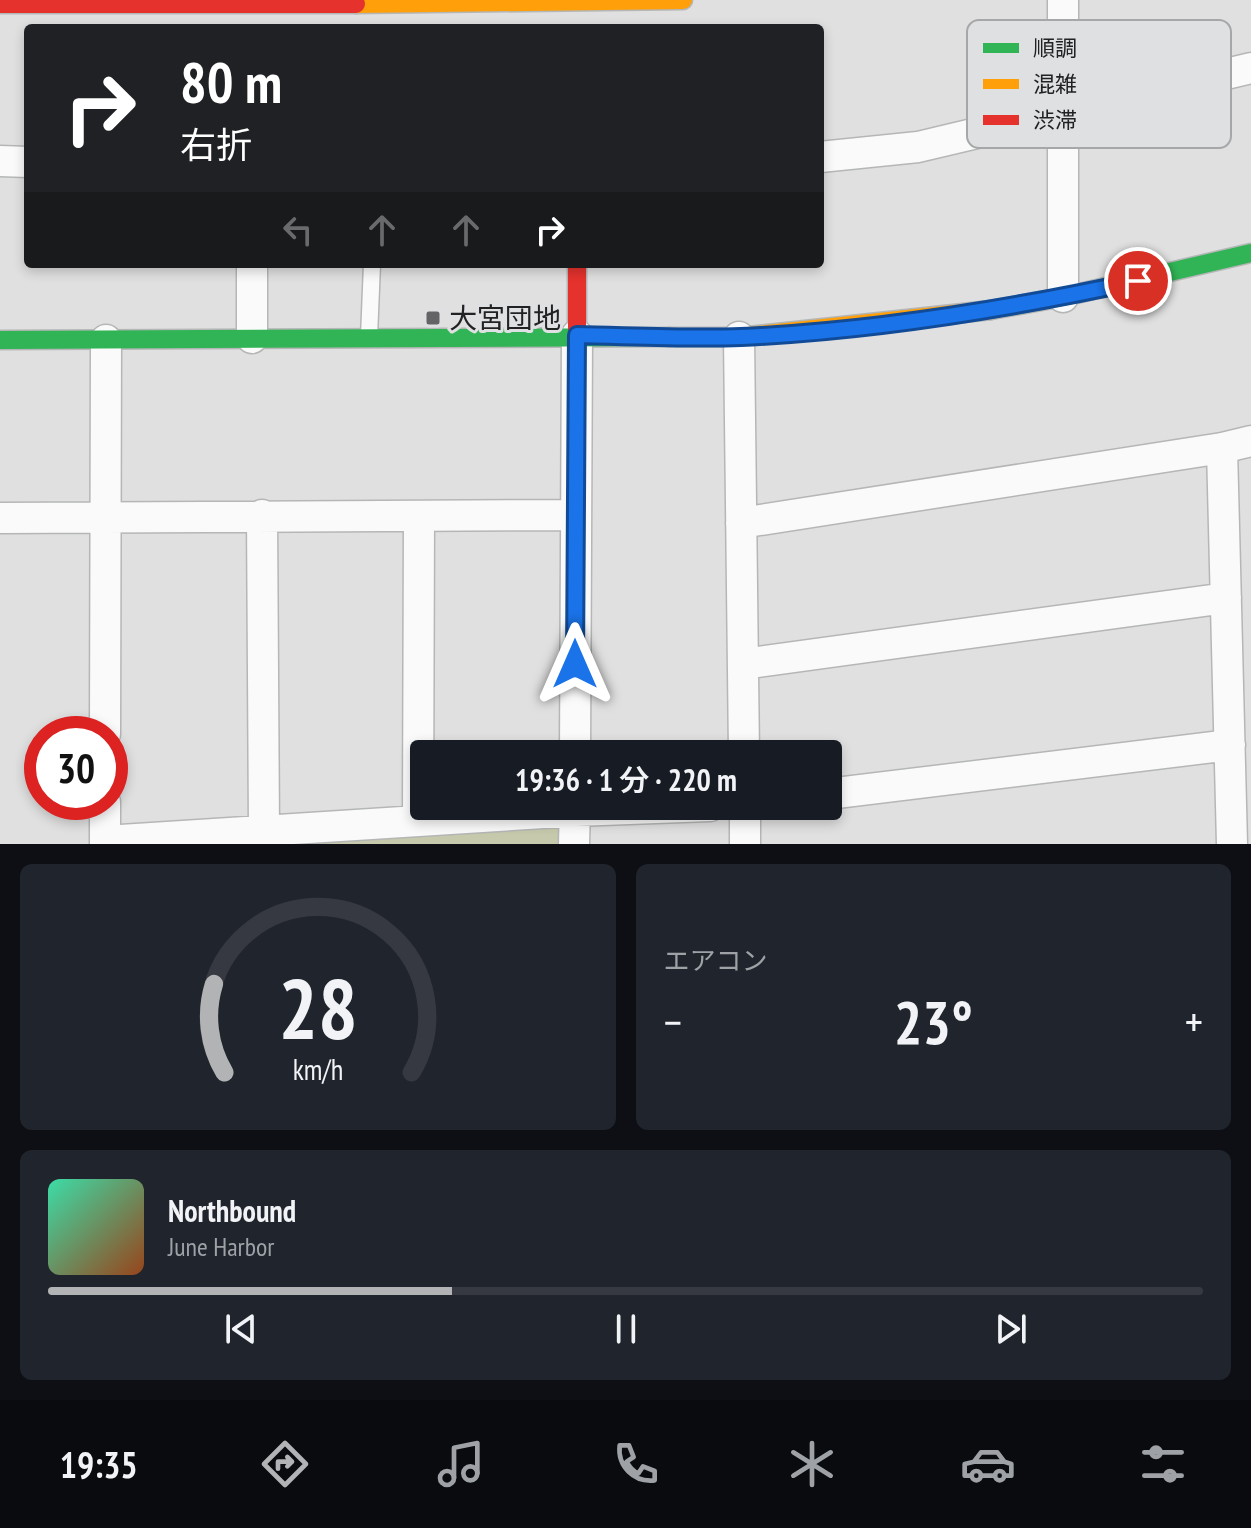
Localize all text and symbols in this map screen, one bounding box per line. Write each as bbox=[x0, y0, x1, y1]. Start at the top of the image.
legend bbox=[967, 20, 1231, 148]
text: 順調 bbox=[1033, 34, 1077, 62]
text: 80 m bbox=[180, 46, 282, 118]
icon: right bbox=[48, 56, 152, 160]
text: 混雑 bbox=[1033, 70, 1077, 98]
text: 渋滞 bbox=[1033, 106, 1077, 134]
text: 右折 bbox=[180, 121, 252, 168]
icon: left bbox=[276, 208, 320, 252]
icon: ahead bbox=[360, 208, 404, 252]
icon: ahead bbox=[444, 208, 488, 252]
icon: right bbox=[528, 208, 572, 252]
pin bbox=[1104, 247, 1172, 315]
icon: arrive bbox=[1116, 259, 1160, 303]
place label: 大宮団地 bbox=[449, 299, 561, 336]
marker: 大宮団地 bbox=[424, 309, 442, 327]
position arrow bbox=[533, 622, 617, 706]
speed limit sign: 30 bbox=[24, 716, 128, 820]
text: 19:36 · 1 分 · 220 m bbox=[515, 760, 737, 799]
text: エアコン bbox=[664, 944, 768, 977]
text: 28 bbox=[278, 954, 358, 1062]
text: 23° bbox=[894, 983, 973, 1061]
text: − bbox=[664, 993, 682, 1050]
text: + bbox=[1185, 993, 1203, 1050]
text: km/h bbox=[292, 1051, 343, 1088]
text: Northbound bbox=[168, 1191, 296, 1230]
text: June Harbor bbox=[168, 1230, 274, 1263]
icon: previous bbox=[219, 1307, 263, 1351]
icon: pause bbox=[604, 1307, 648, 1351]
icon: next bbox=[989, 1307, 1033, 1351]
icon: directions bbox=[257, 1436, 313, 1492]
icon: music bbox=[433, 1436, 489, 1492]
icon: phone bbox=[608, 1436, 664, 1492]
icon: climate bbox=[784, 1436, 840, 1492]
icon: car bbox=[960, 1436, 1016, 1492]
icon: filters bbox=[1135, 1436, 1191, 1492]
text: 19:35 bbox=[60, 1441, 138, 1488]

